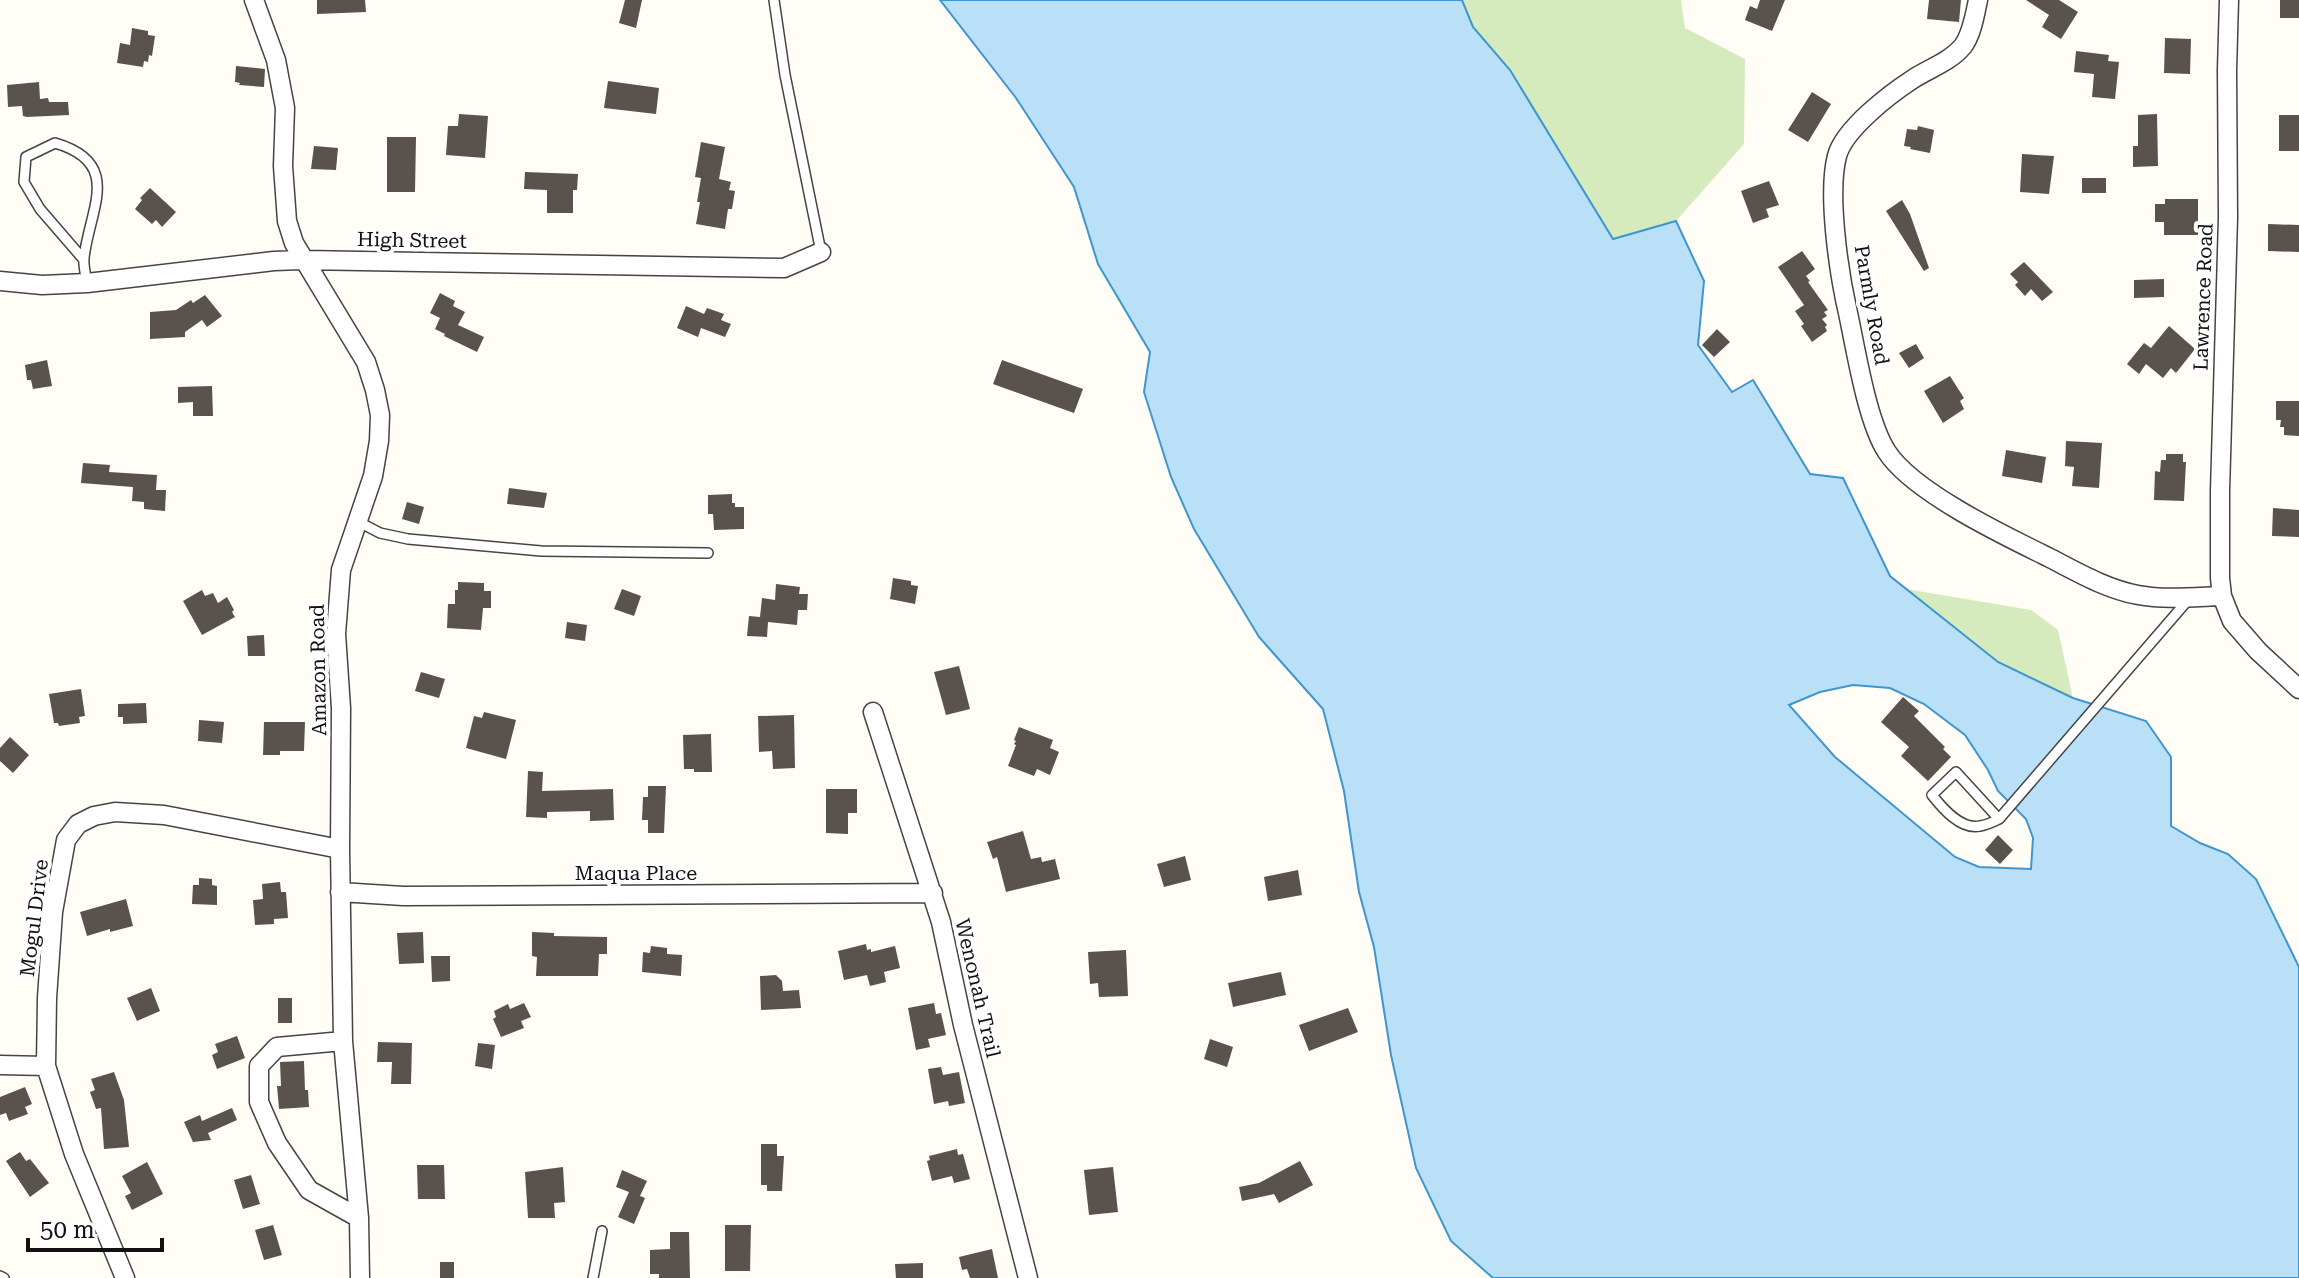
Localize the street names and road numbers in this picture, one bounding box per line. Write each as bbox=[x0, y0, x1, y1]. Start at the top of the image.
street label: Lawrence Road bbox=[2188, 223, 2218, 371]
street label: High Street bbox=[357, 227, 468, 253]
street label: Parmly Road bbox=[1850, 243, 1894, 367]
street label: Amazon Road bbox=[305, 604, 331, 736]
street label: Mogul Drive bbox=[15, 858, 53, 978]
street label: Maqua Place bbox=[575, 861, 697, 885]
street label: Wenonah Trail bbox=[950, 916, 1006, 1060]

